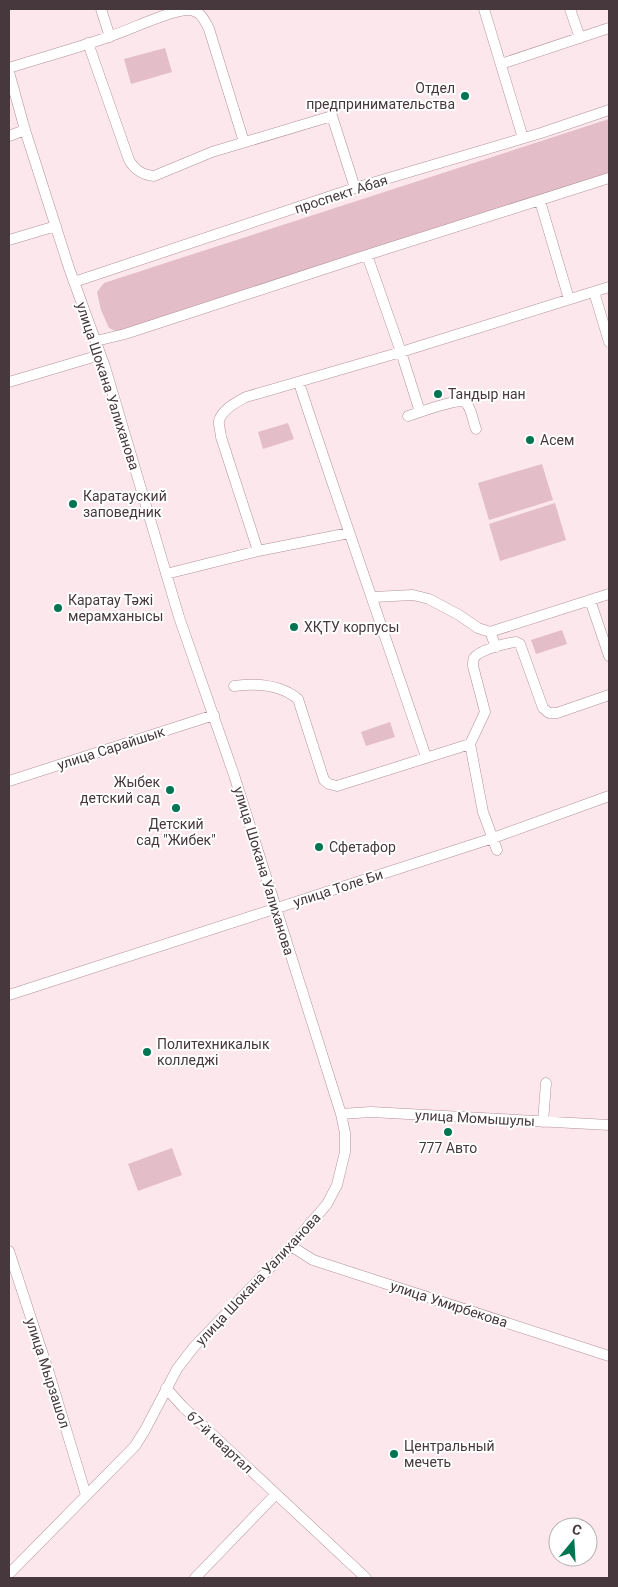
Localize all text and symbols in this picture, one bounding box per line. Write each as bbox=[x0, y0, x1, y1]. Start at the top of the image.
place label: Отдел предпринимательства bbox=[306, 80, 455, 112]
marker: Отдел предпринимательства bbox=[459, 90, 471, 102]
street label: проспект Абая bbox=[293, 171, 389, 217]
street label: улица Шокана Уалиханова bbox=[73, 300, 143, 472]
place label: Тандыр нан bbox=[448, 386, 526, 402]
marker: Тандыр нан bbox=[432, 388, 444, 400]
place label: Асем bbox=[540, 432, 574, 448]
marker: Асем bbox=[524, 434, 536, 446]
place label: Каратауский заповедник bbox=[83, 488, 167, 520]
marker: Каратауский заповедник bbox=[67, 498, 79, 510]
place label: Каратау Тәжі мерамханысы bbox=[68, 592, 163, 624]
marker: Каратау Тәжі мерамханысы bbox=[52, 602, 64, 614]
place label: ХҚТУ корпусы bbox=[304, 619, 399, 635]
marker: ХҚТУ корпусы bbox=[288, 621, 300, 633]
street label: улица Сарайшык bbox=[55, 723, 167, 773]
place label: Жыбек детский сад bbox=[80, 774, 161, 806]
marker: Жыбек детский сад bbox=[164, 784, 176, 796]
street label: улица Шокана Уалиханова bbox=[231, 785, 297, 957]
marker: Детский сад "Жибек" bbox=[170, 802, 182, 814]
place label: Детский сад "Жибек" bbox=[136, 816, 216, 848]
place label: Сфетафор bbox=[329, 839, 396, 855]
marker: Сфетафор bbox=[313, 841, 325, 853]
street label: улица Толе Би bbox=[291, 866, 385, 910]
place label: Политехникалык колледжі bbox=[157, 1036, 270, 1068]
marker: Политехникалык колледжі bbox=[141, 1046, 153, 1058]
street label: улица Момышулы bbox=[415, 1107, 535, 1129]
marker: 777 Авто bbox=[442, 1126, 454, 1138]
place label: 777 Авто bbox=[419, 1140, 477, 1156]
street label: улица Шокана Уалиханова bbox=[192, 1209, 324, 1349]
street label: улица Умирбекова bbox=[388, 1277, 510, 1331]
street label: улица Мырзашол bbox=[23, 1316, 73, 1430]
street label: 67-й квартал bbox=[184, 1408, 256, 1476]
place label: Центральный мечеть bbox=[404, 1438, 495, 1470]
marker: Центральный мечеть bbox=[388, 1448, 400, 1460]
north arrow bbox=[548, 1517, 598, 1567]
text: С bbox=[570, 1521, 584, 1539]

